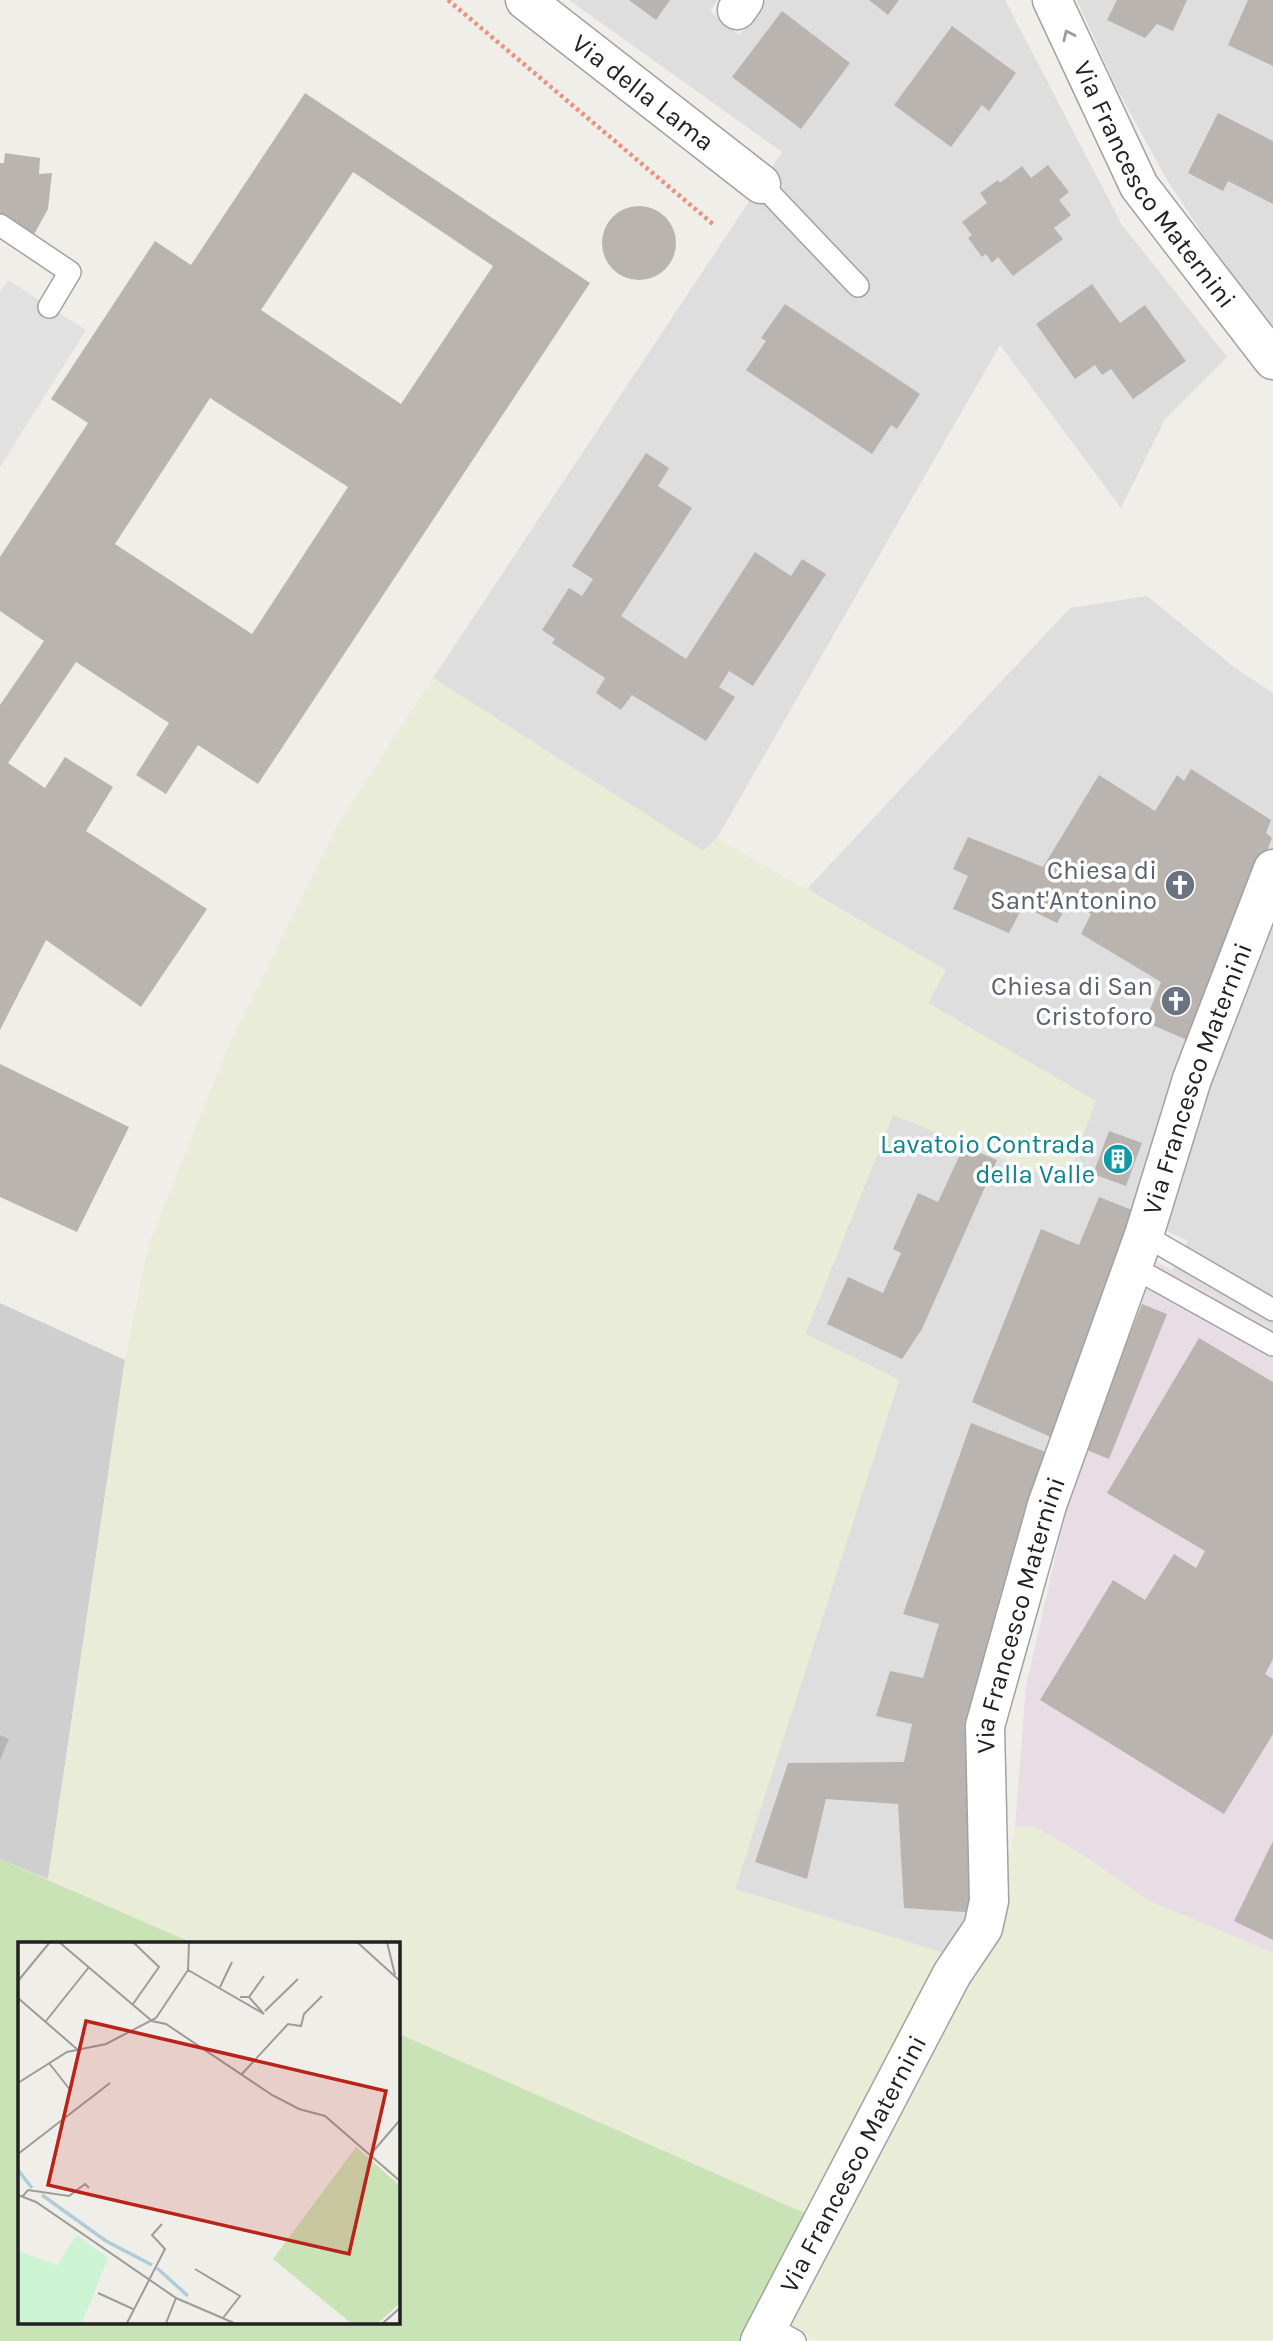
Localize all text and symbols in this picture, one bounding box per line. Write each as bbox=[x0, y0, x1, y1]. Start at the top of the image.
street label: Via della Lama bbox=[566, 28, 720, 158]
one-way arrow bbox=[1062, 30, 1076, 42]
street label: Via Francesco Maternini bbox=[1067, 56, 1242, 314]
place label: Chiesa di Sant'Antonino bbox=[990, 855, 1157, 916]
church icon: Chiesa di Sant'Antonino bbox=[1163, 868, 1197, 902]
street label: Via Francesco Maternini bbox=[1136, 938, 1259, 1219]
place label: Chiesa di San Cristoforo bbox=[991, 971, 1153, 1032]
church icon: Chiesa di San Cristoforo bbox=[1159, 984, 1193, 1018]
place label: Lavatoio Contrada della Valle bbox=[880, 1129, 1095, 1190]
building icon: Lavatoio Contrada della Valle bbox=[1101, 1142, 1135, 1176]
street label: Via Francesco Maternini bbox=[969, 1473, 1072, 1754]
inset map bbox=[18, 1942, 399, 2324]
street label: Via Francesco Maternini bbox=[773, 2030, 933, 2298]

